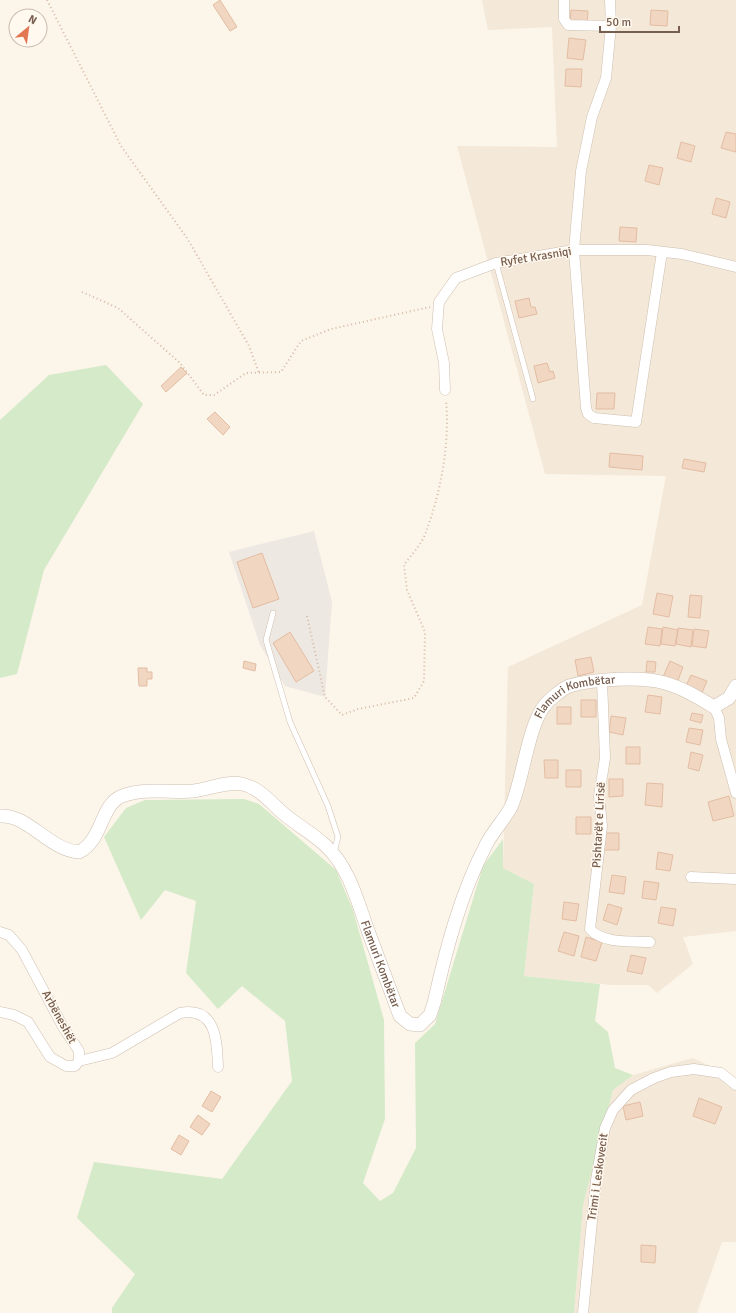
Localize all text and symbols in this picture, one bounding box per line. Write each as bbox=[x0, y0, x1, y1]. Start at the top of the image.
north arrow bbox=[8, 8, 48, 48]
scale bar bbox=[600, 8, 679, 34]
text: N bbox=[26, 12, 39, 27]
text: 50 m bbox=[606, 15, 631, 30]
street label: Ryfet Krasniqi bbox=[499, 244, 573, 270]
street label: Flamuri Kombëtar bbox=[531, 672, 616, 721]
street label: Pishtarët e Lirisë bbox=[589, 782, 609, 868]
street label: Flamuri Kombëtar bbox=[357, 918, 404, 1010]
street label: Arbëneshët bbox=[38, 988, 80, 1046]
street label: Trimi i Leskovecit bbox=[584, 1132, 612, 1222]

